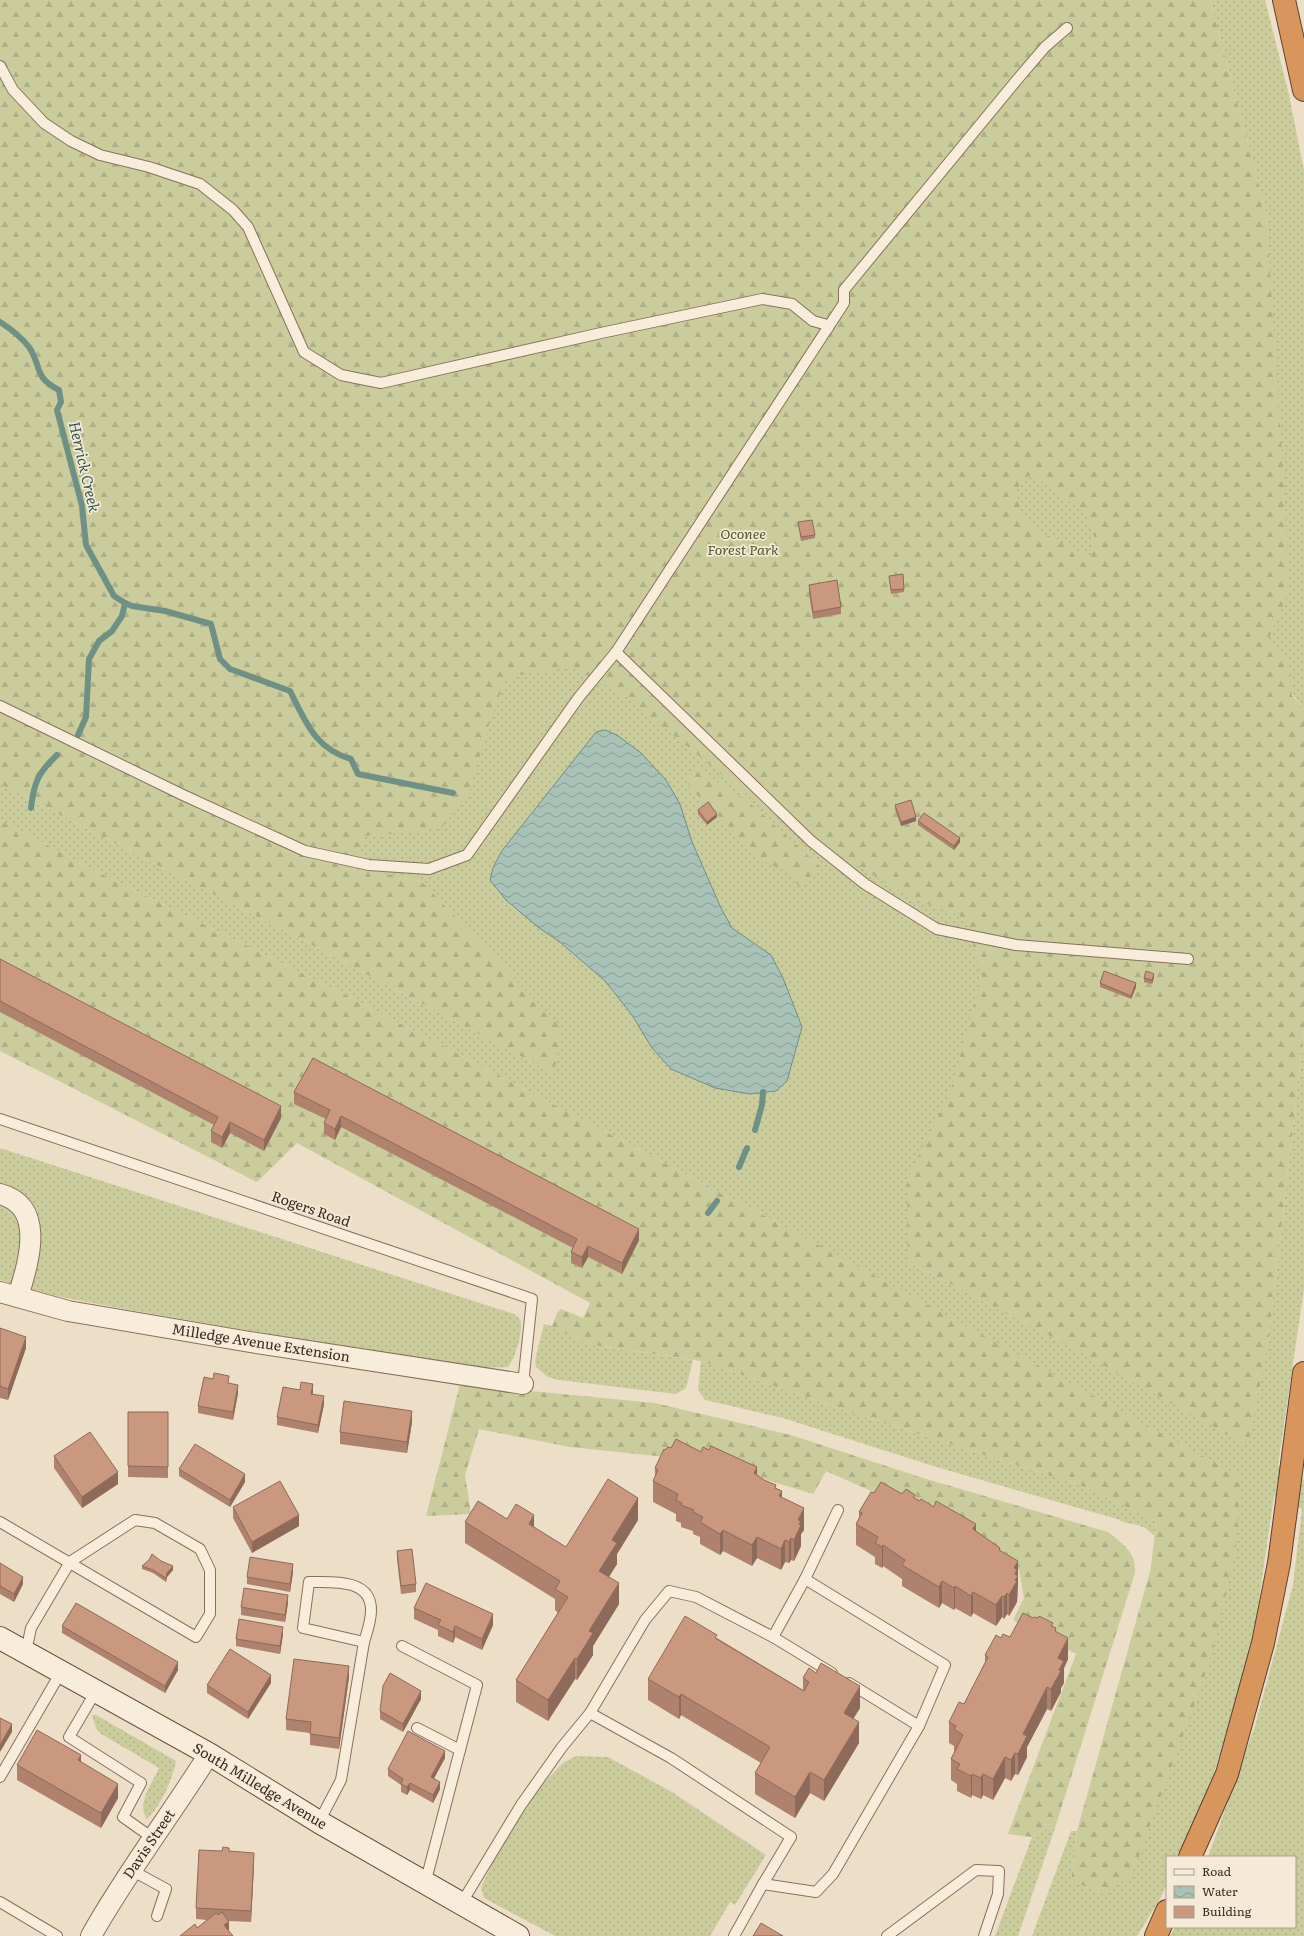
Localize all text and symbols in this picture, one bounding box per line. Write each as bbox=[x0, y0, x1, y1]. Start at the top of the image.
water label: Herrick Creek bbox=[64, 419, 107, 515]
park label: Oconee Forest Park bbox=[707, 523, 779, 559]
street label: Rogers Road bbox=[269, 1185, 354, 1231]
street label: Milledge Avenue Extension bbox=[171, 1318, 352, 1366]
street label: South Milledge Avenue bbox=[190, 1737, 331, 1833]
street label: Davis Street bbox=[118, 1804, 179, 1882]
legend bbox=[1166, 1856, 1296, 1928]
text: Road bbox=[1202, 1862, 1232, 1880]
text: Water bbox=[1202, 1882, 1238, 1900]
text: Building bbox=[1202, 1902, 1252, 1920]

